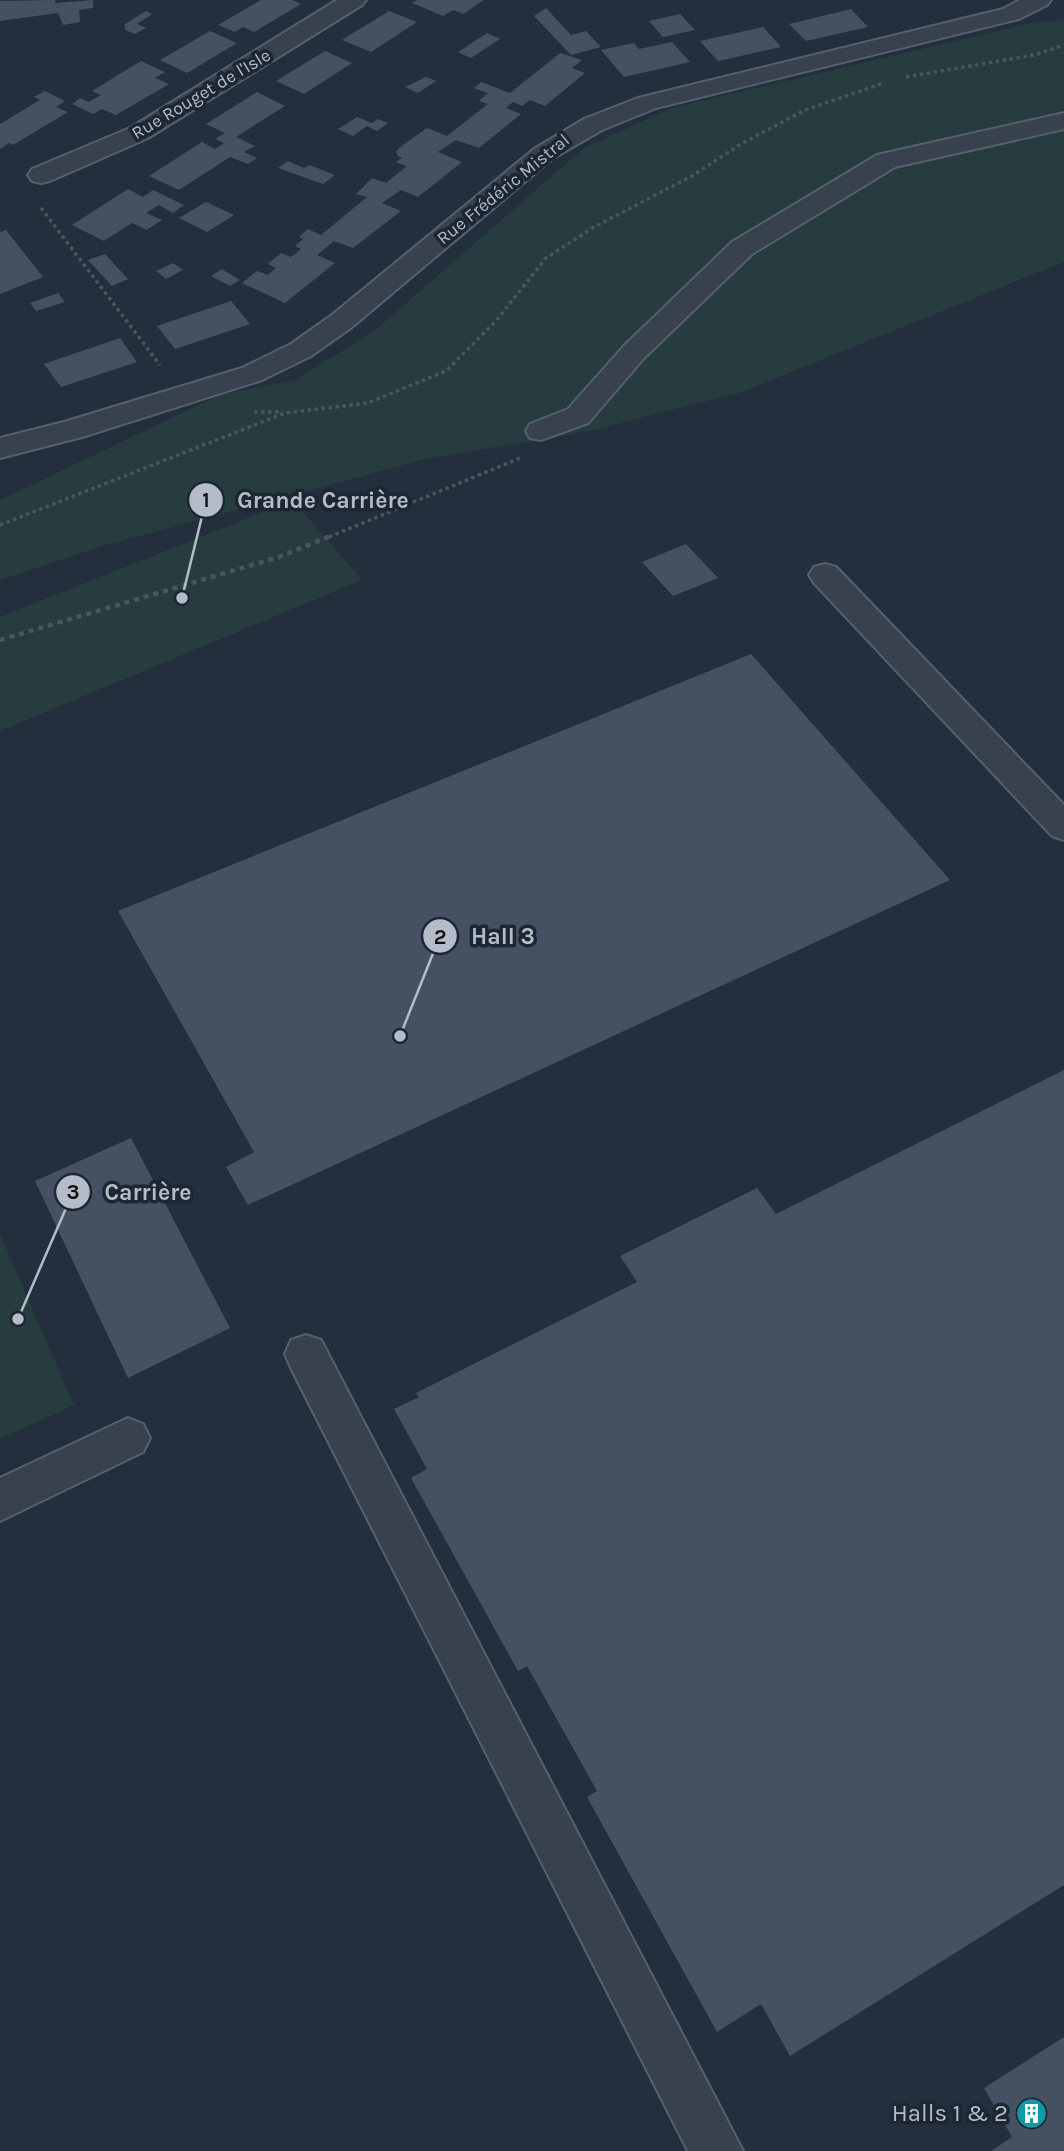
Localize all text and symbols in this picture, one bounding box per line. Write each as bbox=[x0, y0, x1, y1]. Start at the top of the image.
street label: Rue Rouget de l'Isle bbox=[128, 44, 274, 144]
street label: Rue Frédéric Mistral bbox=[432, 129, 574, 249]
callout: Grande Carrière bbox=[189, 478, 423, 522]
text: Grande Carrière bbox=[237, 487, 409, 514]
text: 1 bbox=[202, 488, 210, 512]
callout: Hall 3 bbox=[422, 914, 549, 958]
text: Hall 3 bbox=[471, 923, 535, 950]
text: 2 bbox=[434, 925, 446, 949]
callout: Carrière bbox=[56, 1170, 206, 1214]
text: Carrière bbox=[104, 1179, 192, 1206]
text: 3 bbox=[66, 1180, 80, 1204]
building icon: Halls 1 & 2 bbox=[1014, 2096, 1048, 2130]
place label: Halls 1 & 2 bbox=[892, 2099, 1008, 2127]

